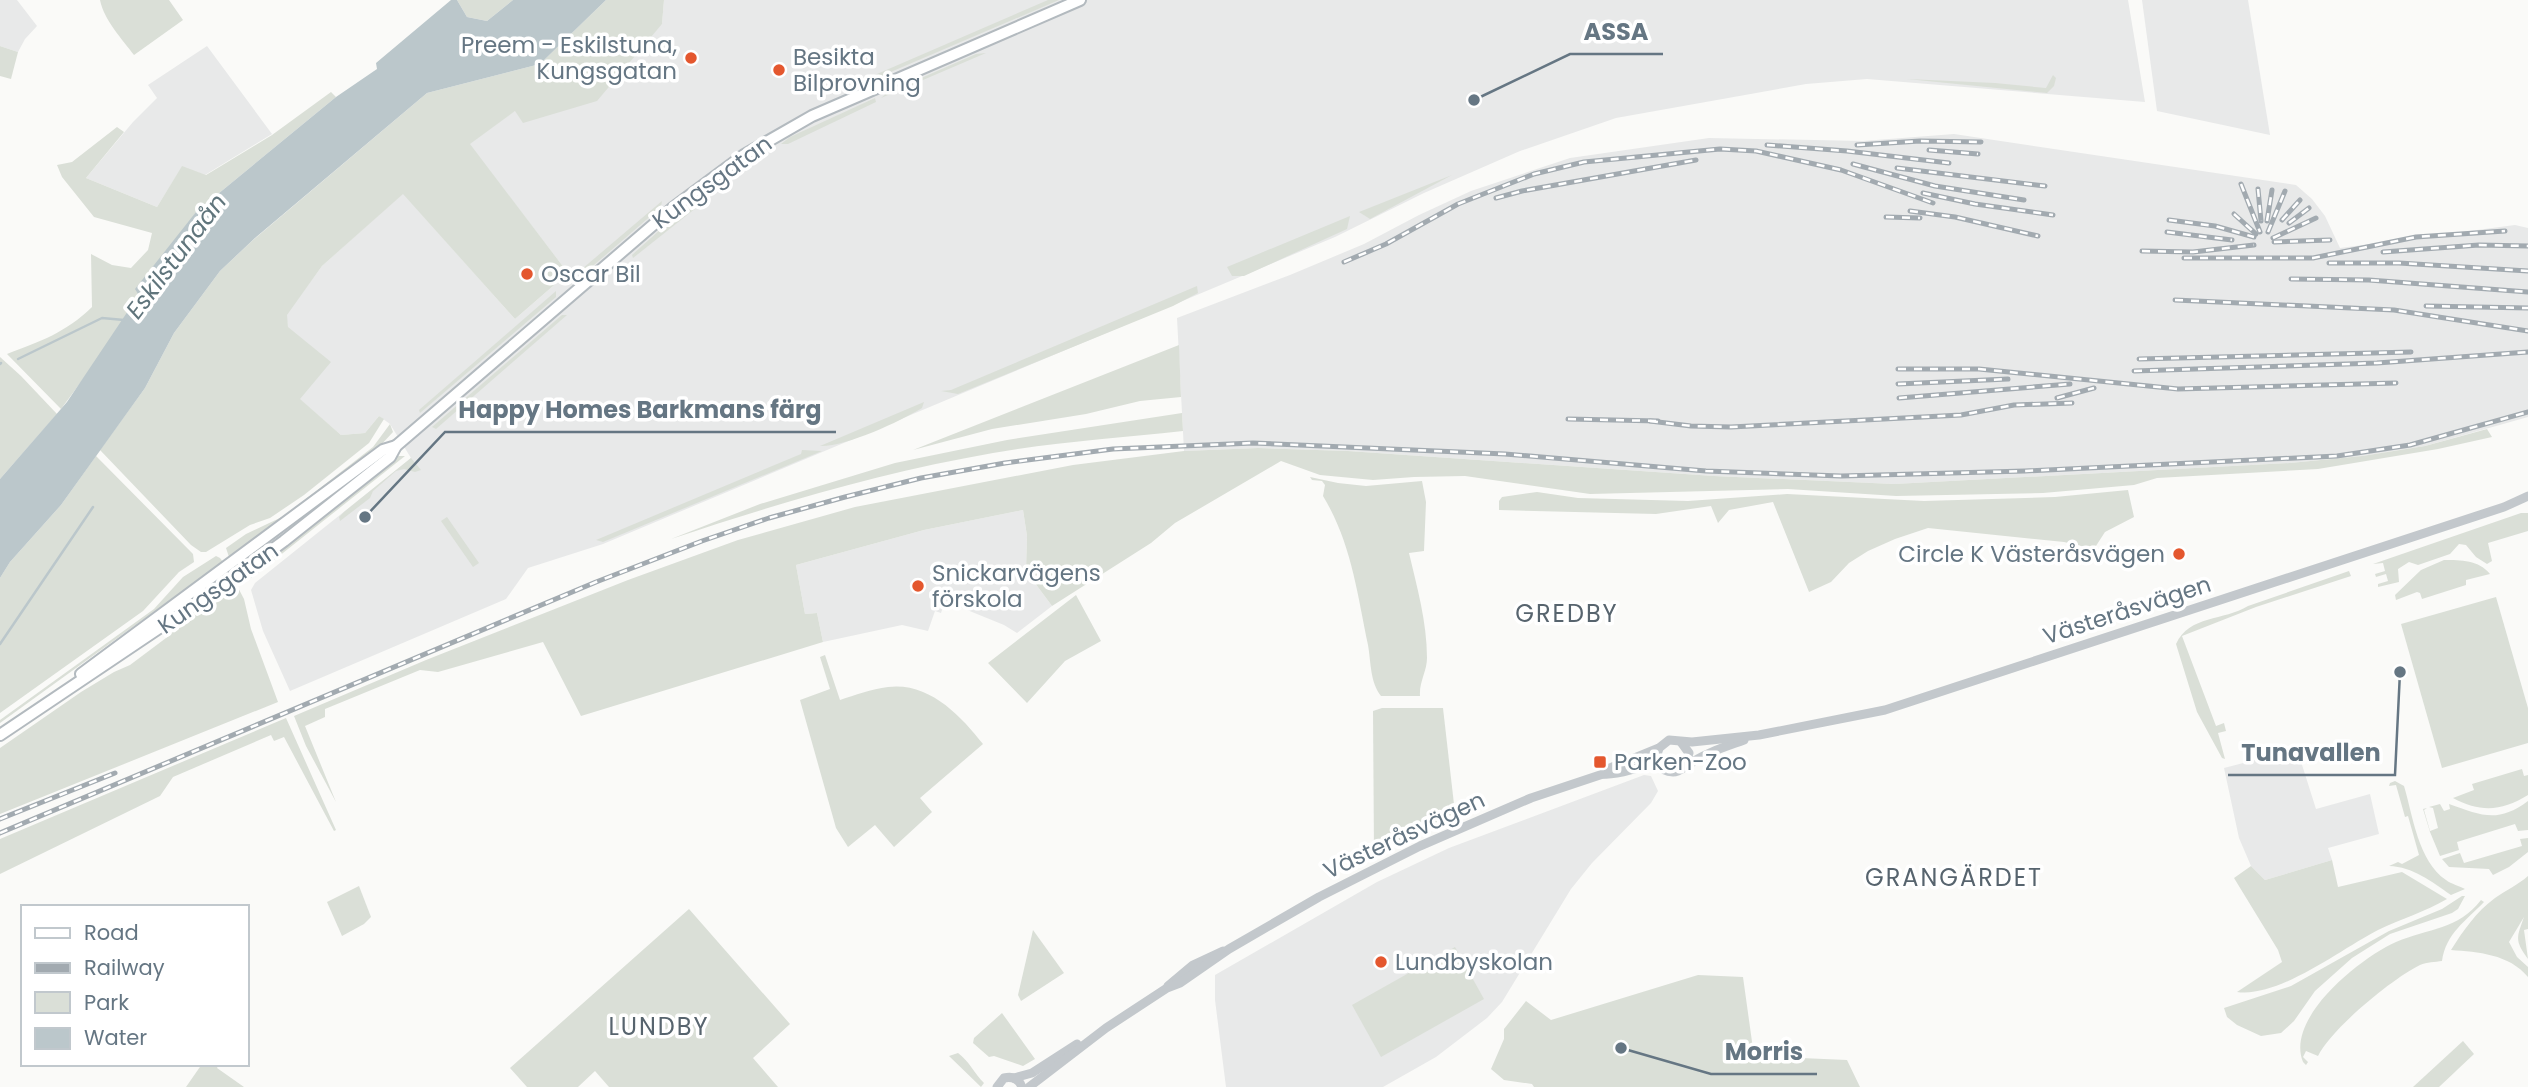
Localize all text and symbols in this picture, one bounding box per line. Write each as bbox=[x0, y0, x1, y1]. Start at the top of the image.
callout: ASSA bbox=[1570, 9, 1663, 54]
text: ASSA bbox=[1584, 15, 1649, 48]
place label: Preem - Eskilstuna, Kungsgatan bbox=[461, 29, 677, 87]
place label: Besikta Bilprovning bbox=[793, 41, 921, 99]
marker: Preem - Eskilstuna, Kungsgatan bbox=[683, 50, 699, 66]
marker: Besikta Bilprovning bbox=[771, 62, 787, 78]
street label: Kungsgatan bbox=[646, 128, 778, 236]
water label: Eskilstunaån bbox=[118, 187, 234, 325]
place label: Oscar Bil bbox=[541, 258, 641, 290]
marker: Oscar Bil bbox=[519, 266, 535, 282]
callout: Happy Homes Barkmans färg bbox=[445, 387, 836, 432]
text: Happy Homes Barkmans färg bbox=[458, 393, 822, 426]
street label: Kungsgatan bbox=[151, 535, 285, 641]
place label: Circle K Västeråsvägen bbox=[1898, 538, 2165, 570]
marker: Circle K Västeråsvägen bbox=[2171, 546, 2187, 562]
place label: Snickarvägens förskola bbox=[932, 557, 1101, 615]
street label: Västeråsvägen bbox=[2039, 568, 2215, 652]
marker: Snickarvägens förskola bbox=[910, 578, 926, 594]
district label: GREDBY bbox=[1515, 597, 1619, 630]
callout: Tunavallen bbox=[2228, 730, 2395, 775]
text: Tunavallen bbox=[2241, 736, 2381, 769]
place label: Parken-Zoo bbox=[1614, 746, 1747, 778]
marker: Parken-Zoo bbox=[1592, 754, 1608, 770]
street label: Västeråsvägen bbox=[1318, 784, 1490, 886]
district label: GRANGÄRDET bbox=[1865, 861, 2043, 894]
legend bbox=[21, 905, 248, 1066]
text: Road bbox=[84, 918, 139, 947]
place label: Lundbyskolan bbox=[1395, 946, 1553, 978]
text: Railway bbox=[84, 953, 165, 982]
marker: Lundbyskolan bbox=[1373, 954, 1389, 970]
text: Park bbox=[84, 988, 129, 1017]
district label: LUNDBY bbox=[608, 1010, 710, 1043]
text: Water bbox=[84, 1023, 147, 1052]
callout: Morris bbox=[1711, 1029, 1817, 1074]
text: Morris bbox=[1725, 1035, 1803, 1068]

